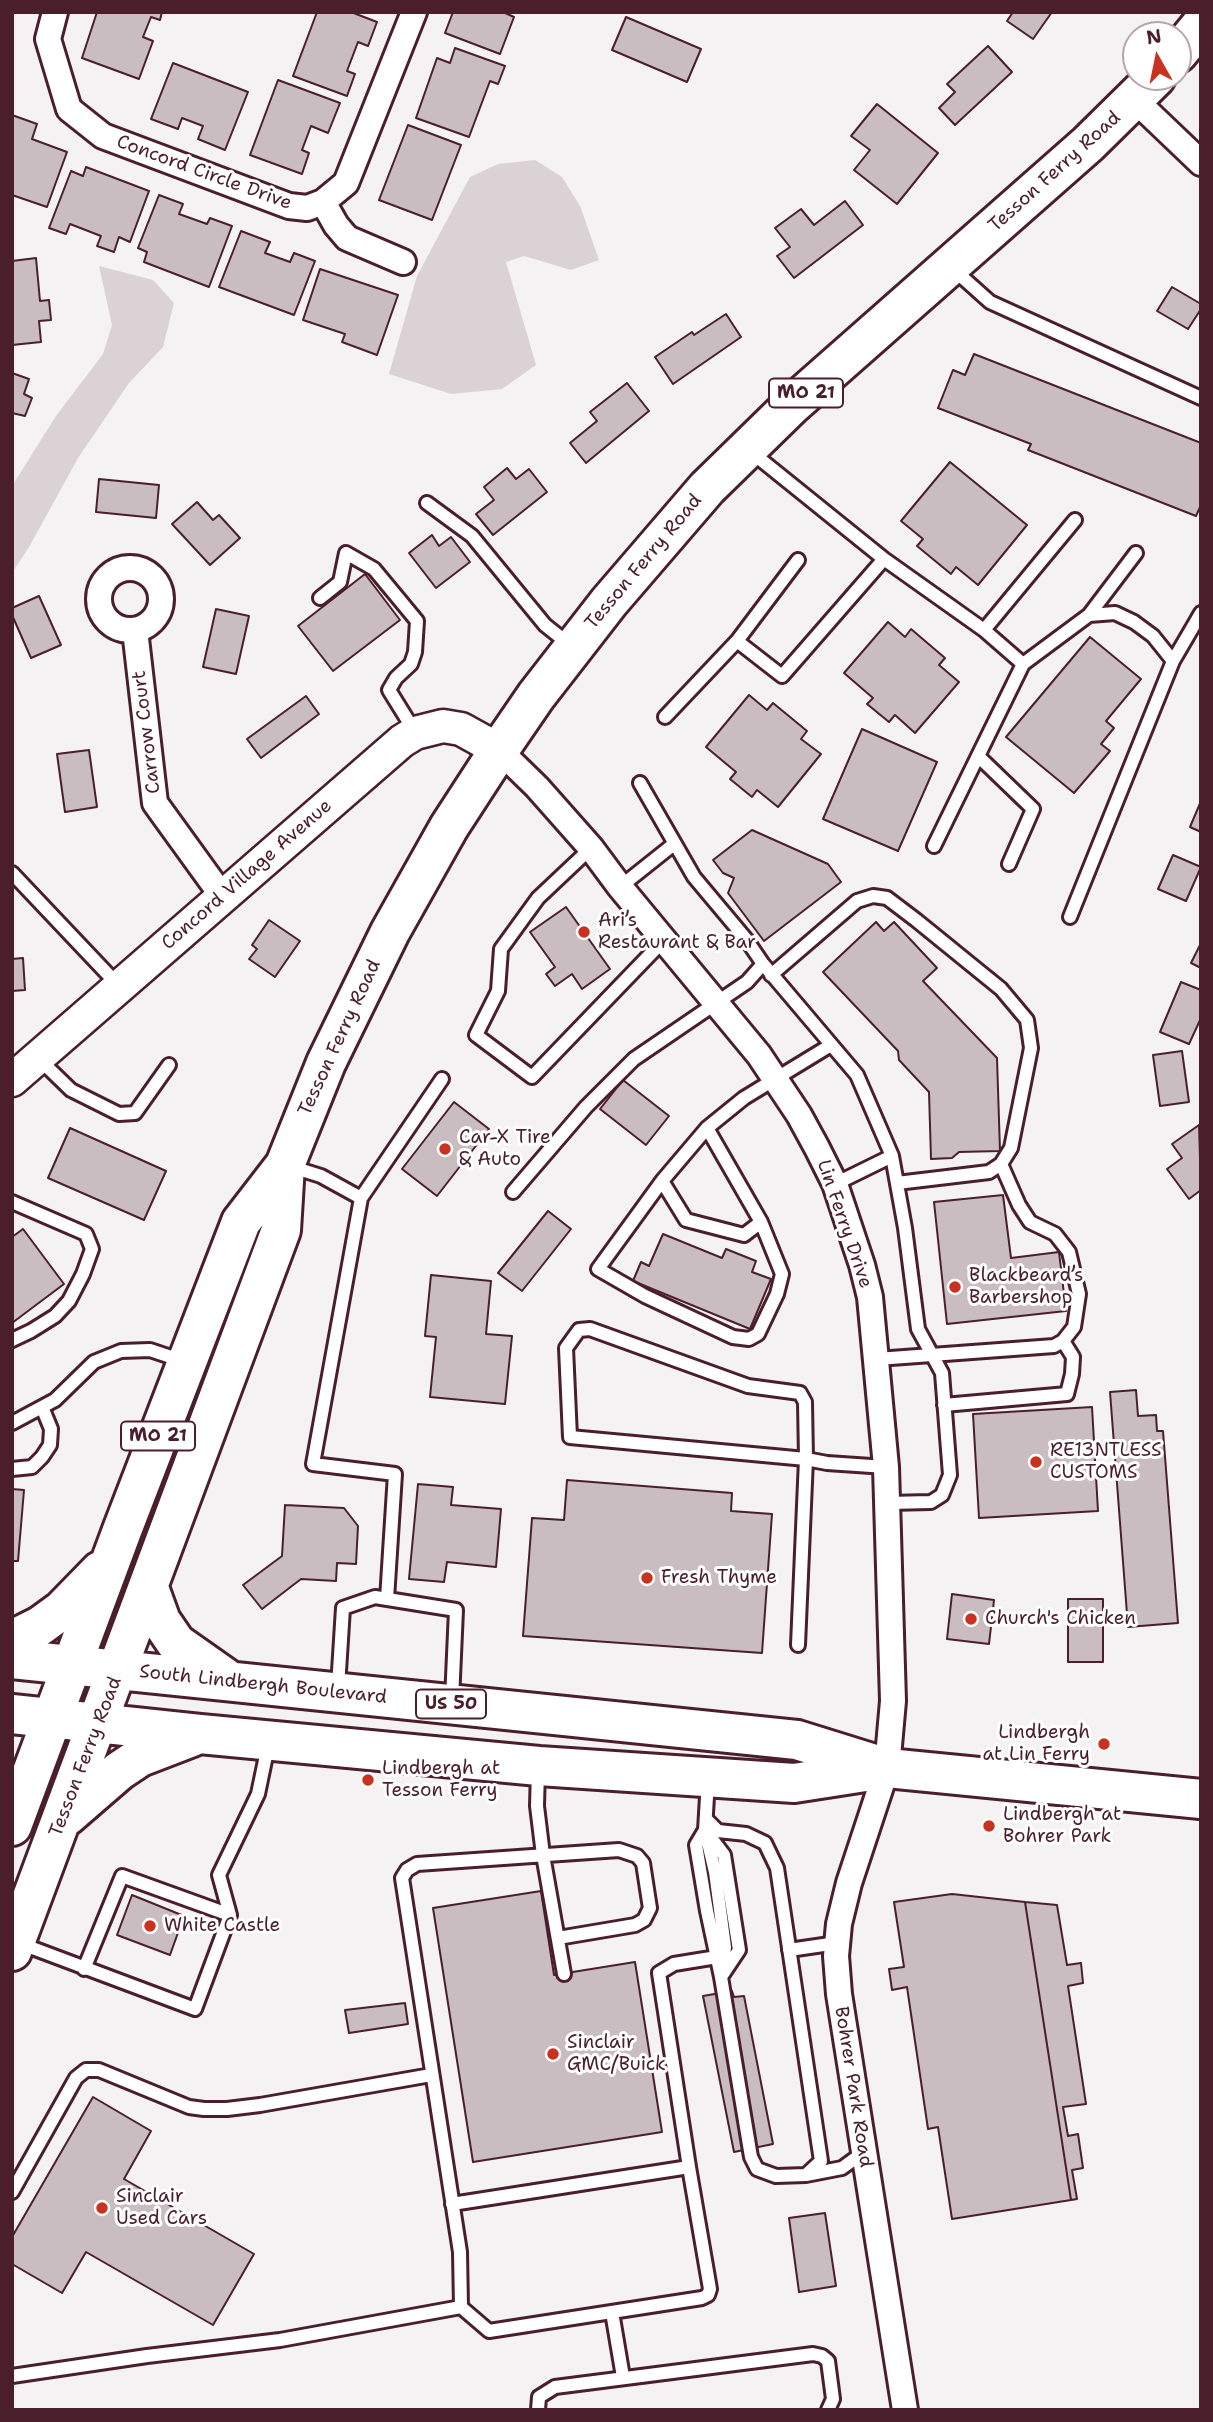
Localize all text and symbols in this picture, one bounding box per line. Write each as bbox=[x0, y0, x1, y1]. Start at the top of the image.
north arrow bbox=[1122, 21, 1192, 91]
text: N bbox=[1145, 23, 1163, 50]
street label: Tesson Ferry Road bbox=[984, 107, 1126, 237]
street label: Concord Circle Drive bbox=[113, 131, 295, 215]
road number: MO 21 bbox=[769, 379, 843, 408]
street label: Tesson Ferry Road bbox=[581, 490, 707, 634]
street label: Carrow Court bbox=[128, 669, 166, 795]
street label: Concord Village Avenue bbox=[157, 795, 337, 955]
place label: Ari’s Restaurant & Bar bbox=[598, 910, 756, 954]
marker: Ari’s Restaurant & Bar bbox=[576, 924, 592, 940]
street label: Tesson Ferry Road bbox=[294, 956, 386, 1120]
place label: Car-X Tire & Auto bbox=[459, 1127, 551, 1171]
marker: Car-X Tire & Auto bbox=[437, 1141, 453, 1157]
street label: Lin Ferry Drive bbox=[811, 1157, 877, 1291]
place label: Blackbeard’s Barbershop bbox=[969, 1265, 1083, 1309]
marker: Blackbeard’s Barbershop bbox=[947, 1279, 963, 1295]
road number: MO 21 bbox=[121, 1422, 195, 1450]
place label: RE13NTLESS CUSTOMS bbox=[1050, 1440, 1161, 1484]
marker: RE13NTLESS CUSTOMS bbox=[1028, 1454, 1044, 1470]
place label: Fresh Thyme bbox=[661, 1567, 777, 1589]
marker: Fresh Thyme bbox=[639, 1570, 655, 1586]
place label: Church's Chicken bbox=[985, 1608, 1136, 1630]
marker: Church's Chicken bbox=[963, 1611, 979, 1627]
street label: South Lindbergh Boulevard bbox=[138, 1661, 388, 1709]
street label: Tesson Ferry Road bbox=[45, 1674, 127, 1840]
road number: US 50 bbox=[416, 1689, 486, 1718]
place label: Lindbergh at Lin Ferry bbox=[983, 1722, 1090, 1766]
marker: Lindbergh at Lin Ferry bbox=[1096, 1736, 1112, 1752]
place label: Lindbergh at Tesson Ferry bbox=[382, 1758, 500, 1802]
marker: Lindbergh at Tesson Ferry bbox=[360, 1772, 376, 1788]
place label: Lindbergh at Bohrer Park bbox=[1003, 1804, 1121, 1848]
marker: Lindbergh at Bohrer Park bbox=[981, 1818, 997, 1834]
place label: White Castle bbox=[164, 1915, 280, 1937]
marker: White Castle bbox=[142, 1918, 158, 1934]
street label: Bohrer Park Road bbox=[829, 2005, 877, 2169]
place label: Sinclair GMC/Buick bbox=[567, 2032, 666, 2076]
marker: Sinclair GMC/Buick bbox=[545, 2046, 561, 2062]
place label: Sinclair Used Cars bbox=[116, 2186, 207, 2230]
marker: Sinclair Used Cars bbox=[94, 2200, 110, 2216]

